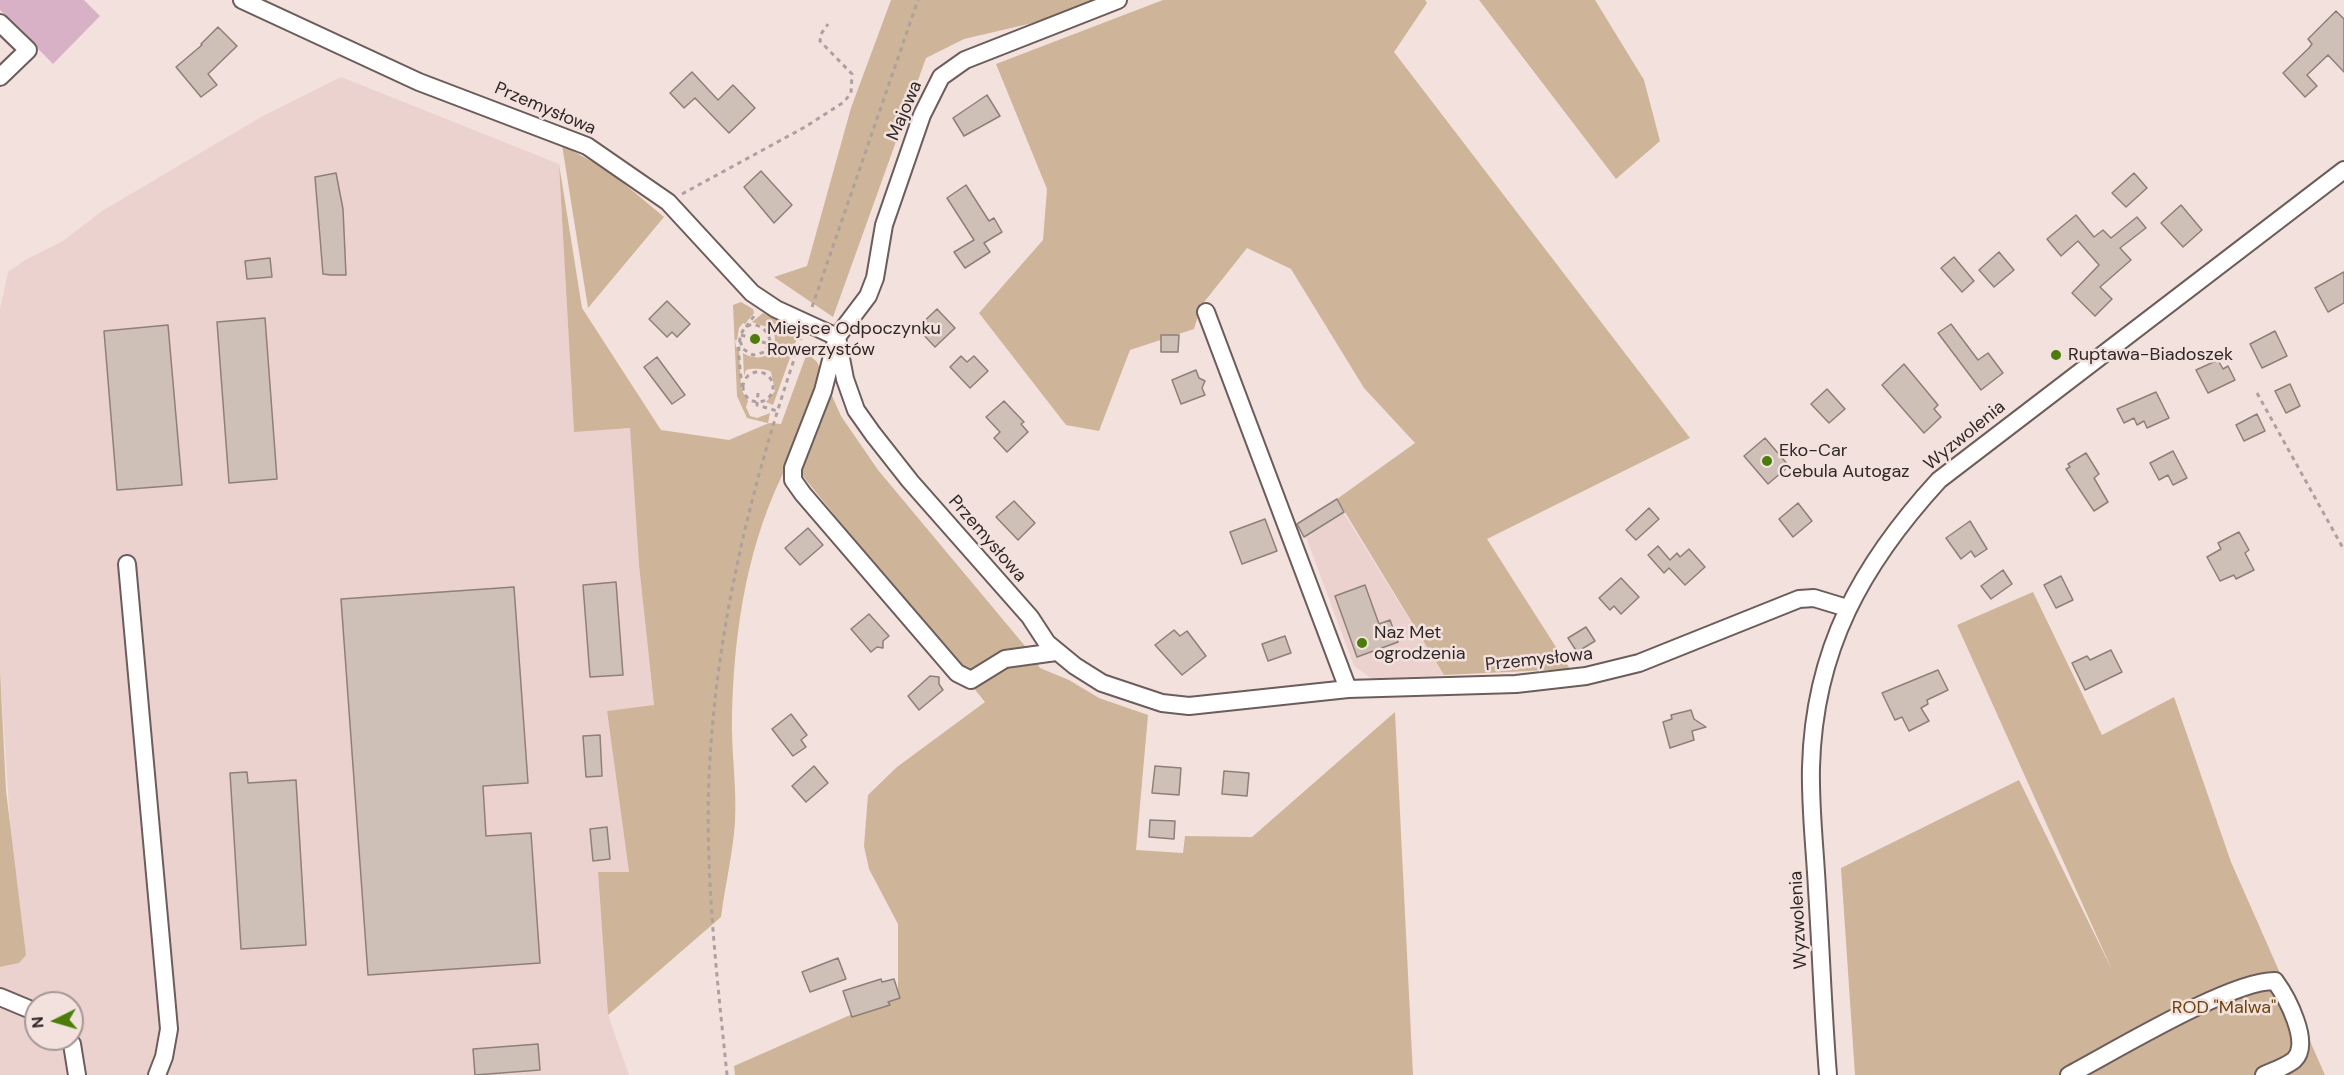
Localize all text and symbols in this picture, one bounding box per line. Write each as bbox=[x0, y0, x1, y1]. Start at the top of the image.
street label: Przemysłowa bbox=[491, 78, 599, 140]
street label: Majowa bbox=[883, 78, 927, 144]
place label: Miejsce Odpoczynku Rowerzystów bbox=[767, 318, 941, 360]
marker: Miejsce Odpoczynku Rowerzystów bbox=[748, 332, 762, 346]
place label: Ruptawa-Biadoszek bbox=[2068, 344, 2233, 366]
marker: Ruptawa-Biadoszek bbox=[2049, 348, 2063, 362]
street label: Wyzwolenia bbox=[1920, 397, 2010, 475]
place label: Eko-Car Cebula Autogaz bbox=[1779, 440, 1910, 482]
marker: Eko-Car Cebula Autogaz bbox=[1760, 454, 1774, 468]
street label: Przemysłowa bbox=[943, 491, 1031, 587]
place label: Naz Met ogrodzenia bbox=[1374, 622, 1466, 664]
marker: Naz Met ogrodzenia bbox=[1355, 636, 1369, 650]
street label: Przemysłowa bbox=[1484, 644, 1594, 676]
street label: Wyzwolenia bbox=[1786, 870, 1812, 970]
north arrow bbox=[24, 991, 84, 1051]
park label: ROD "Malwa" bbox=[2172, 997, 2276, 1019]
text: N bbox=[27, 1016, 49, 1029]

